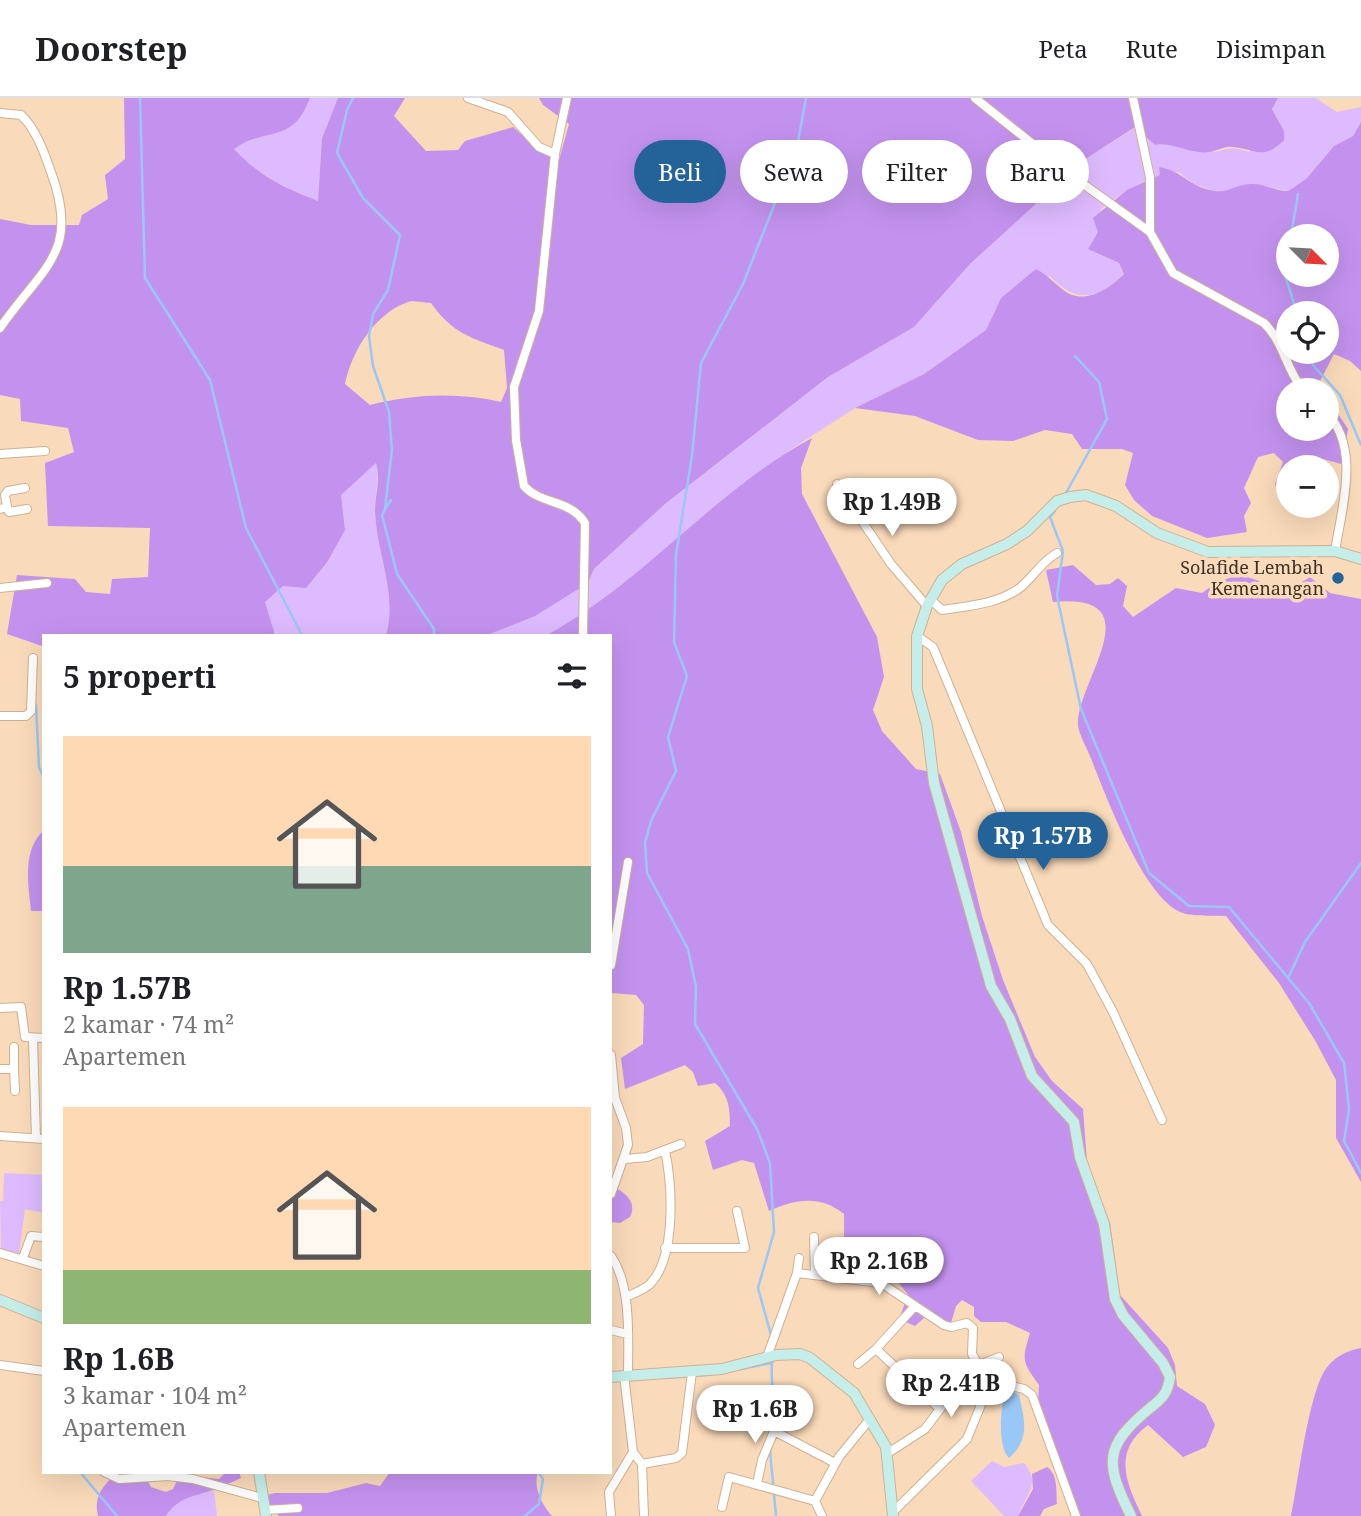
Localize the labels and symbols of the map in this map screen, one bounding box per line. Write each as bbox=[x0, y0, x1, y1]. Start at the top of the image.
north arrow bbox=[1276, 224, 1339, 287]
pin: Rp 1.49B bbox=[820, 478, 964, 538]
place label: Solafide Lembah Kemenangan bbox=[1180, 555, 1324, 600]
marker: Solafide Lembah Kemenangan bbox=[1330, 570, 1346, 586]
pin: Rp 1.57B bbox=[971, 812, 1115, 872]
pin: Rp 2.16B bbox=[807, 1238, 951, 1297]
pin: Rp 2.41B bbox=[879, 1360, 1023, 1419]
pin: Rp 1.6B bbox=[690, 1386, 820, 1445]

